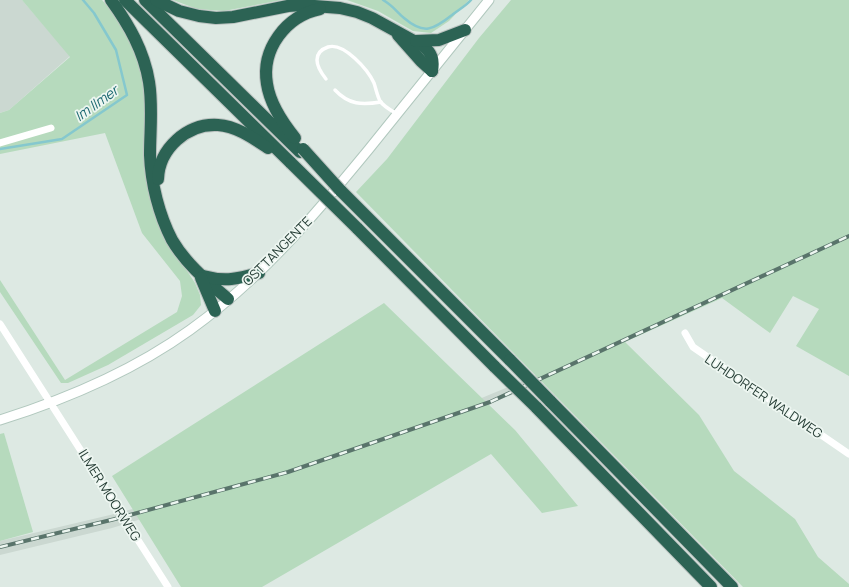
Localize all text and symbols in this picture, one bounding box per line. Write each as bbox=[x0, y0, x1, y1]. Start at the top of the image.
water label: Im Ilmer bbox=[70, 80, 123, 125]
street label: OSTTANGENTE bbox=[238, 212, 316, 290]
street label: LUHDORFER WALDWEG bbox=[702, 350, 826, 442]
street label: ILMER MOORWEG bbox=[75, 446, 145, 544]

